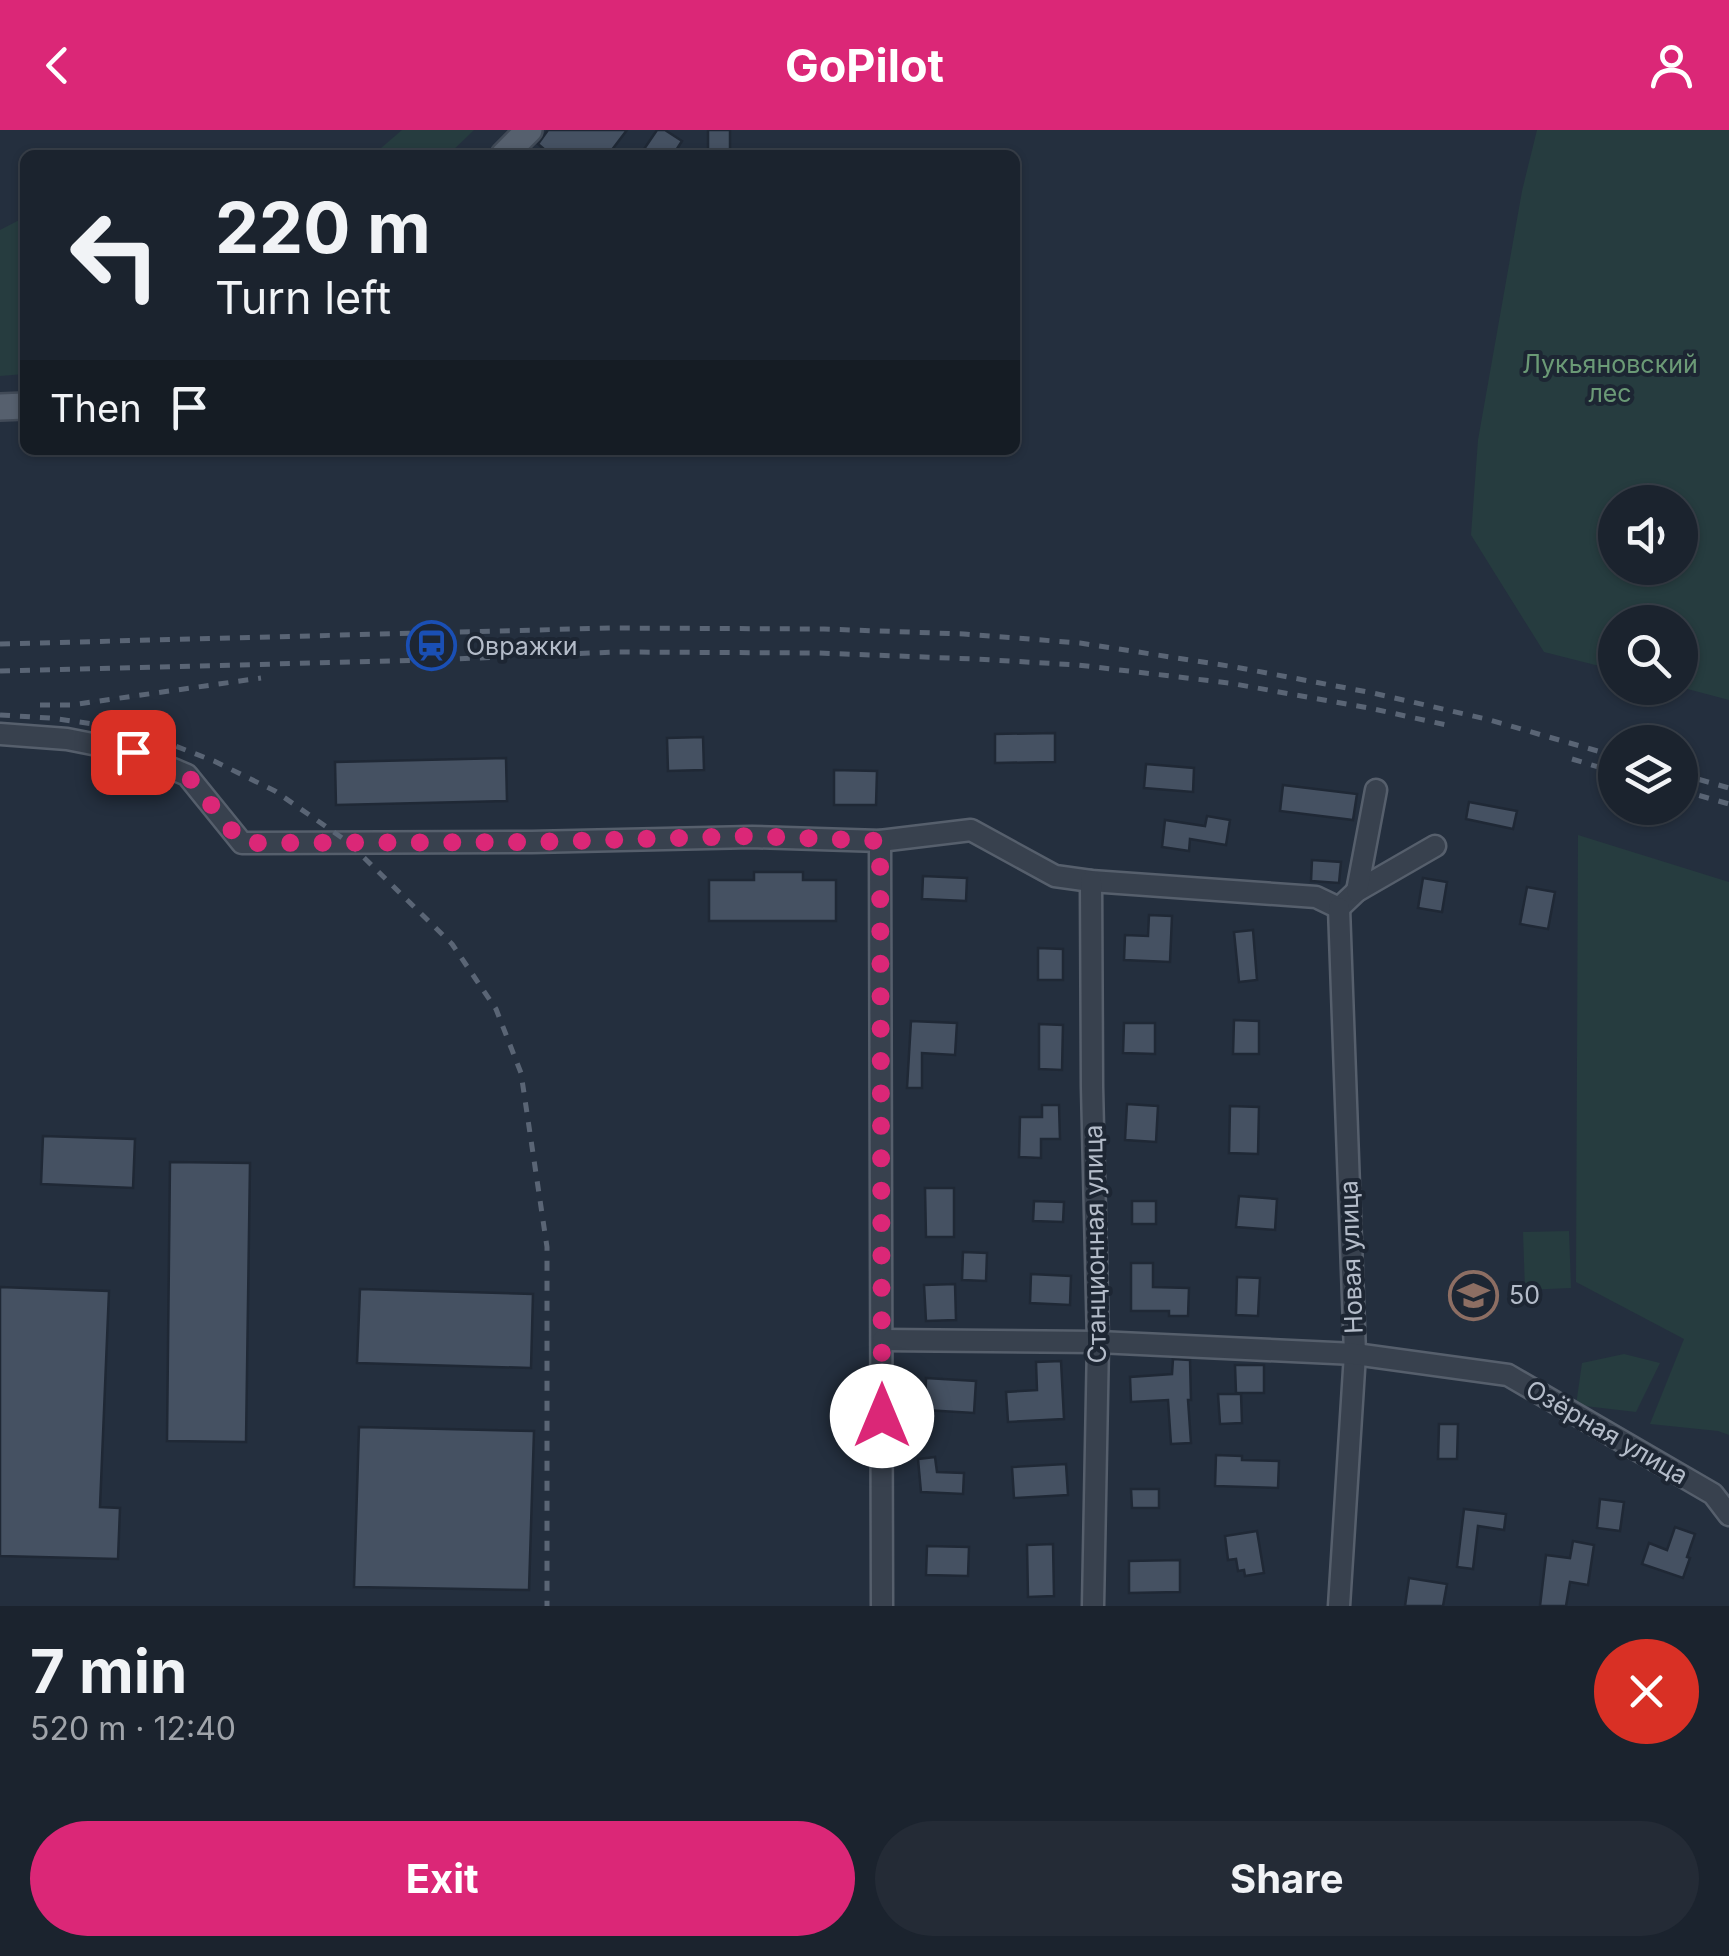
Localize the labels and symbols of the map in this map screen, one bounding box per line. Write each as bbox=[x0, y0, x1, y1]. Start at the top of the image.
park label: Лукьяновский лес bbox=[1522, 349, 1698, 408]
station icon: Овражки bbox=[405, 620, 457, 672]
place label: Овражки bbox=[466, 631, 577, 661]
pin bbox=[91, 710, 176, 795]
street label: Станционная улица bbox=[1078, 1124, 1112, 1364]
street label: Новая улица bbox=[1333, 1180, 1369, 1334]
school or university icon: 50 bbox=[1448, 1269, 1500, 1321]
place label: 50 bbox=[1509, 1280, 1540, 1310]
position arrow bbox=[830, 1364, 934, 1468]
street label: Озёрная улица bbox=[1521, 1373, 1693, 1491]

